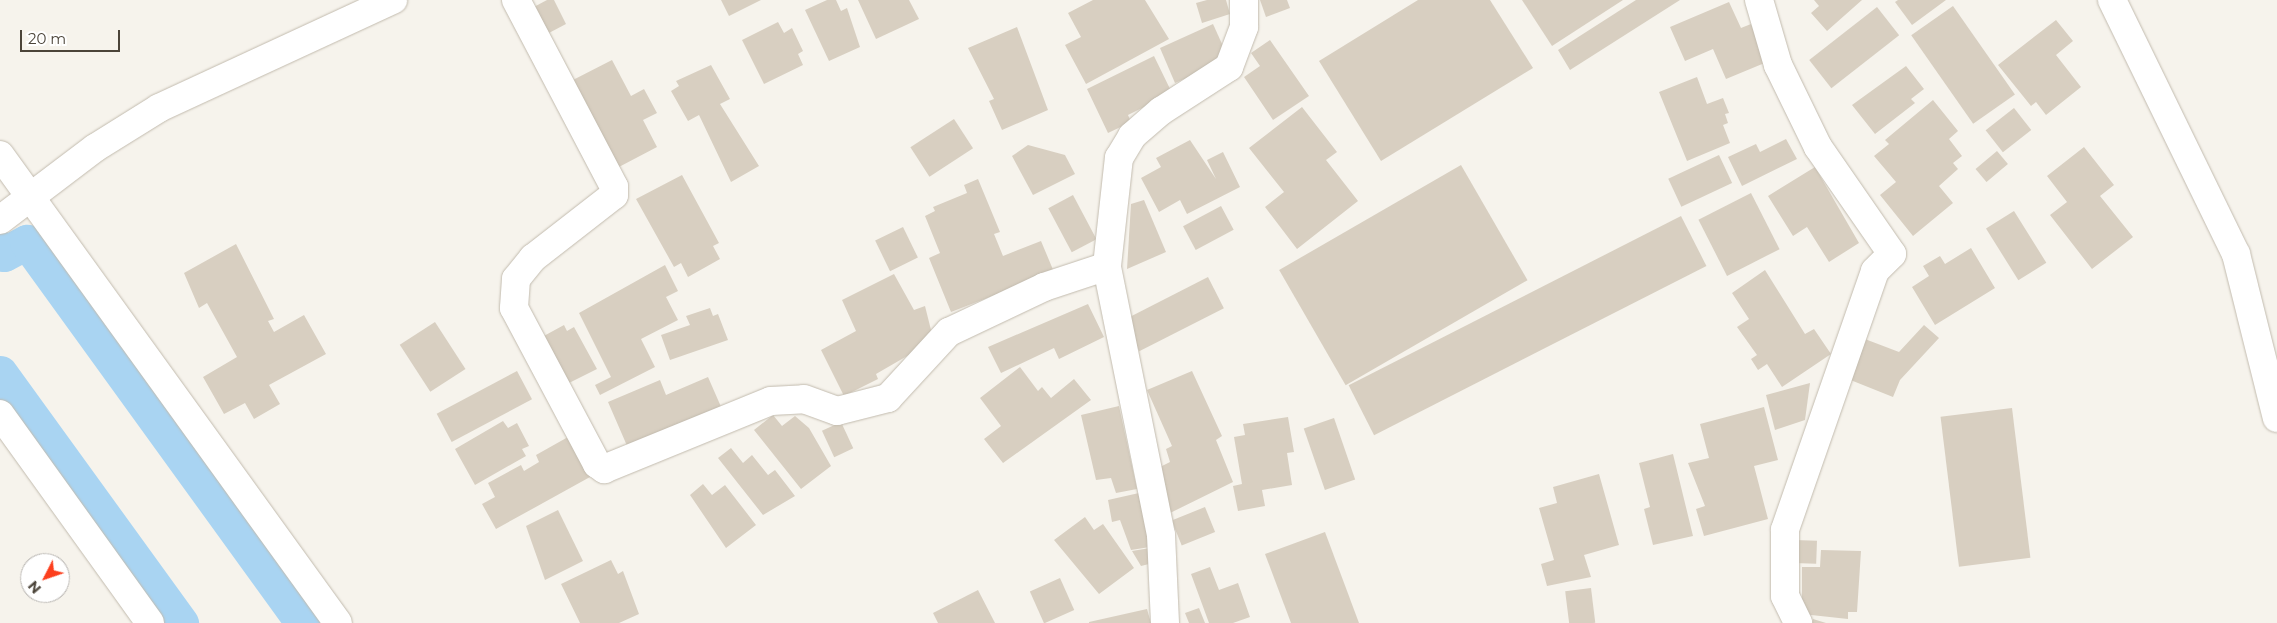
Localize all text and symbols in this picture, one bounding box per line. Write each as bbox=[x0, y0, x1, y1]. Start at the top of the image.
scale bar bbox=[22, 20, 122, 52]
text: 20 m bbox=[28, 29, 66, 48]
north arrow bbox=[20, 553, 70, 603]
text: N bbox=[24, 577, 45, 597]

